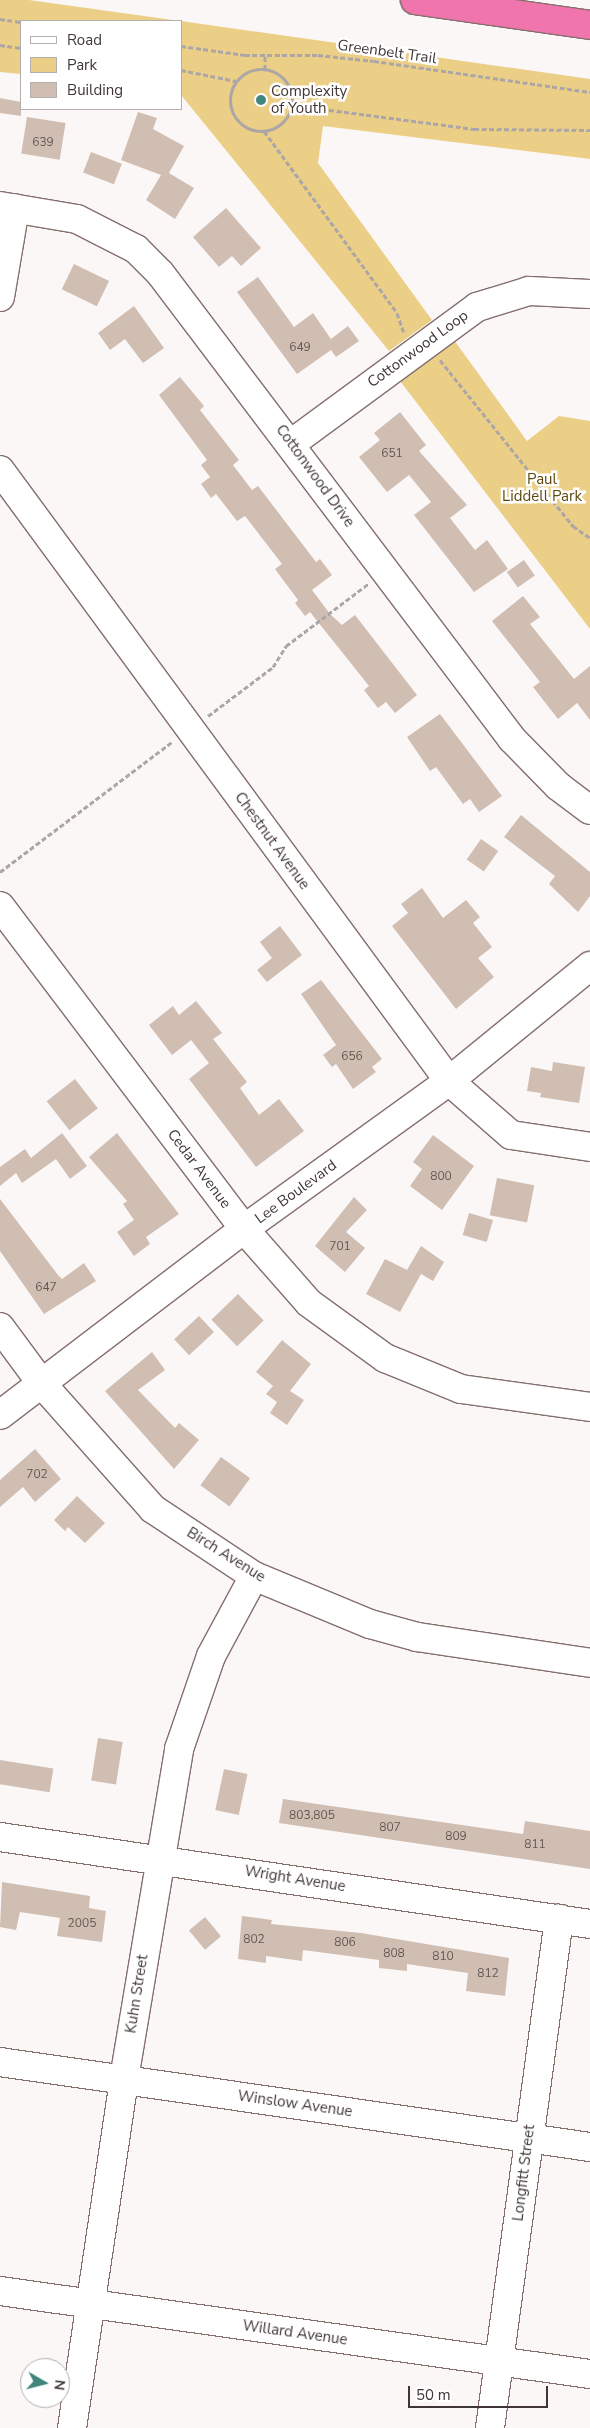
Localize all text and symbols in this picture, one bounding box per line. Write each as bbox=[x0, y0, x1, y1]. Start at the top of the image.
legend bbox=[20, 20, 182, 110]
text: Road bbox=[67, 30, 102, 50]
street label: Greenbelt Trail bbox=[336, 36, 438, 68]
text: Park bbox=[67, 55, 97, 75]
text: Building bbox=[67, 80, 123, 100]
place label: Complexity of Youth bbox=[271, 82, 347, 117]
marker: Complexity of Youth bbox=[255, 94, 267, 106]
house number: 639 bbox=[32, 136, 54, 150]
street label: Cottonwood Loop bbox=[364, 306, 472, 392]
house number: 649 bbox=[289, 341, 311, 355]
street label: Cottonwood Drive bbox=[272, 421, 358, 531]
house number: 651 bbox=[381, 447, 403, 461]
park label: Paul Liddell Park bbox=[502, 470, 582, 505]
street label: Chestnut Avenue bbox=[231, 789, 313, 893]
house number: 656 bbox=[341, 1050, 363, 1064]
street label: Cedar Avenue bbox=[163, 1126, 235, 1212]
street label: Lee Boulevard bbox=[252, 1156, 340, 1228]
house number: 800 bbox=[430, 1170, 452, 1184]
house number: 701 bbox=[329, 1240, 351, 1254]
house number: 647 bbox=[35, 1281, 57, 1295]
house number: 702 bbox=[26, 1468, 48, 1482]
street label: Birch Avenue bbox=[183, 1524, 269, 1586]
house number: 803,805 bbox=[289, 1809, 335, 1823]
house number: 807 bbox=[379, 1821, 401, 1835]
house number: 809 bbox=[445, 1830, 467, 1844]
house number: 811 bbox=[524, 1838, 546, 1852]
street label: Wright Avenue bbox=[243, 1862, 347, 1896]
house number: 2005 bbox=[68, 1917, 96, 1931]
house number: 802 bbox=[243, 1933, 265, 1947]
house number: 806 bbox=[334, 1936, 356, 1950]
house number: 808 bbox=[383, 1947, 405, 1961]
house number: 810 bbox=[432, 1950, 454, 1964]
street label: Kuhn Street bbox=[122, 1953, 152, 2035]
house number: 812 bbox=[477, 1967, 499, 1981]
street label: Winslow Avenue bbox=[236, 2087, 354, 2121]
street label: Longfitt Street bbox=[509, 2124, 539, 2222]
street label: Willard Avenue bbox=[241, 2317, 349, 2349]
north arrow bbox=[20, 2358, 70, 2408]
scale bar bbox=[410, 2376, 550, 2408]
text: N bbox=[49, 2378, 69, 2392]
text: 50 m bbox=[416, 2385, 451, 2405]

